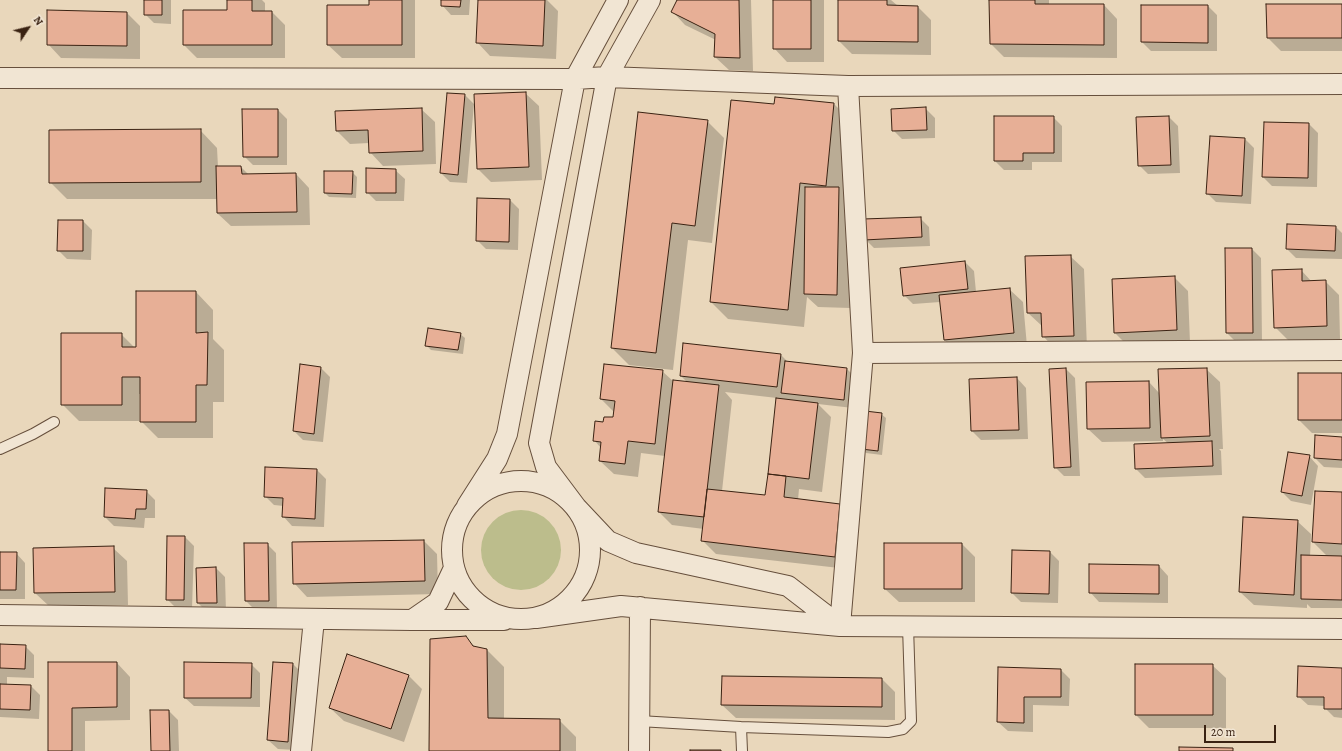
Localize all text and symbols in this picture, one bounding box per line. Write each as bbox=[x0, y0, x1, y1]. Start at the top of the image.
north arrow bbox=[8, 8, 48, 48]
text: N bbox=[30, 13, 47, 28]
scale bar bbox=[1206, 717, 1278, 743]
text: 20 m bbox=[1211, 724, 1235, 740]

